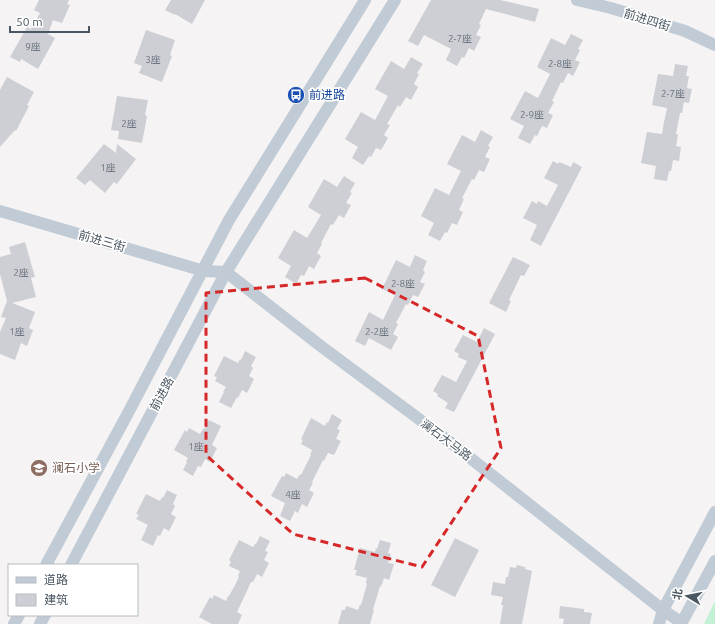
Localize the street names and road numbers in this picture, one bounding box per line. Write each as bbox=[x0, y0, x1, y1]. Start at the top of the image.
street label: 前进四街 bbox=[622, 6, 672, 33]
street label: 前进三街 bbox=[77, 228, 127, 253]
street label: 前进路 bbox=[147, 375, 176, 413]
street label: 澜石大马路 bbox=[418, 416, 474, 463]

